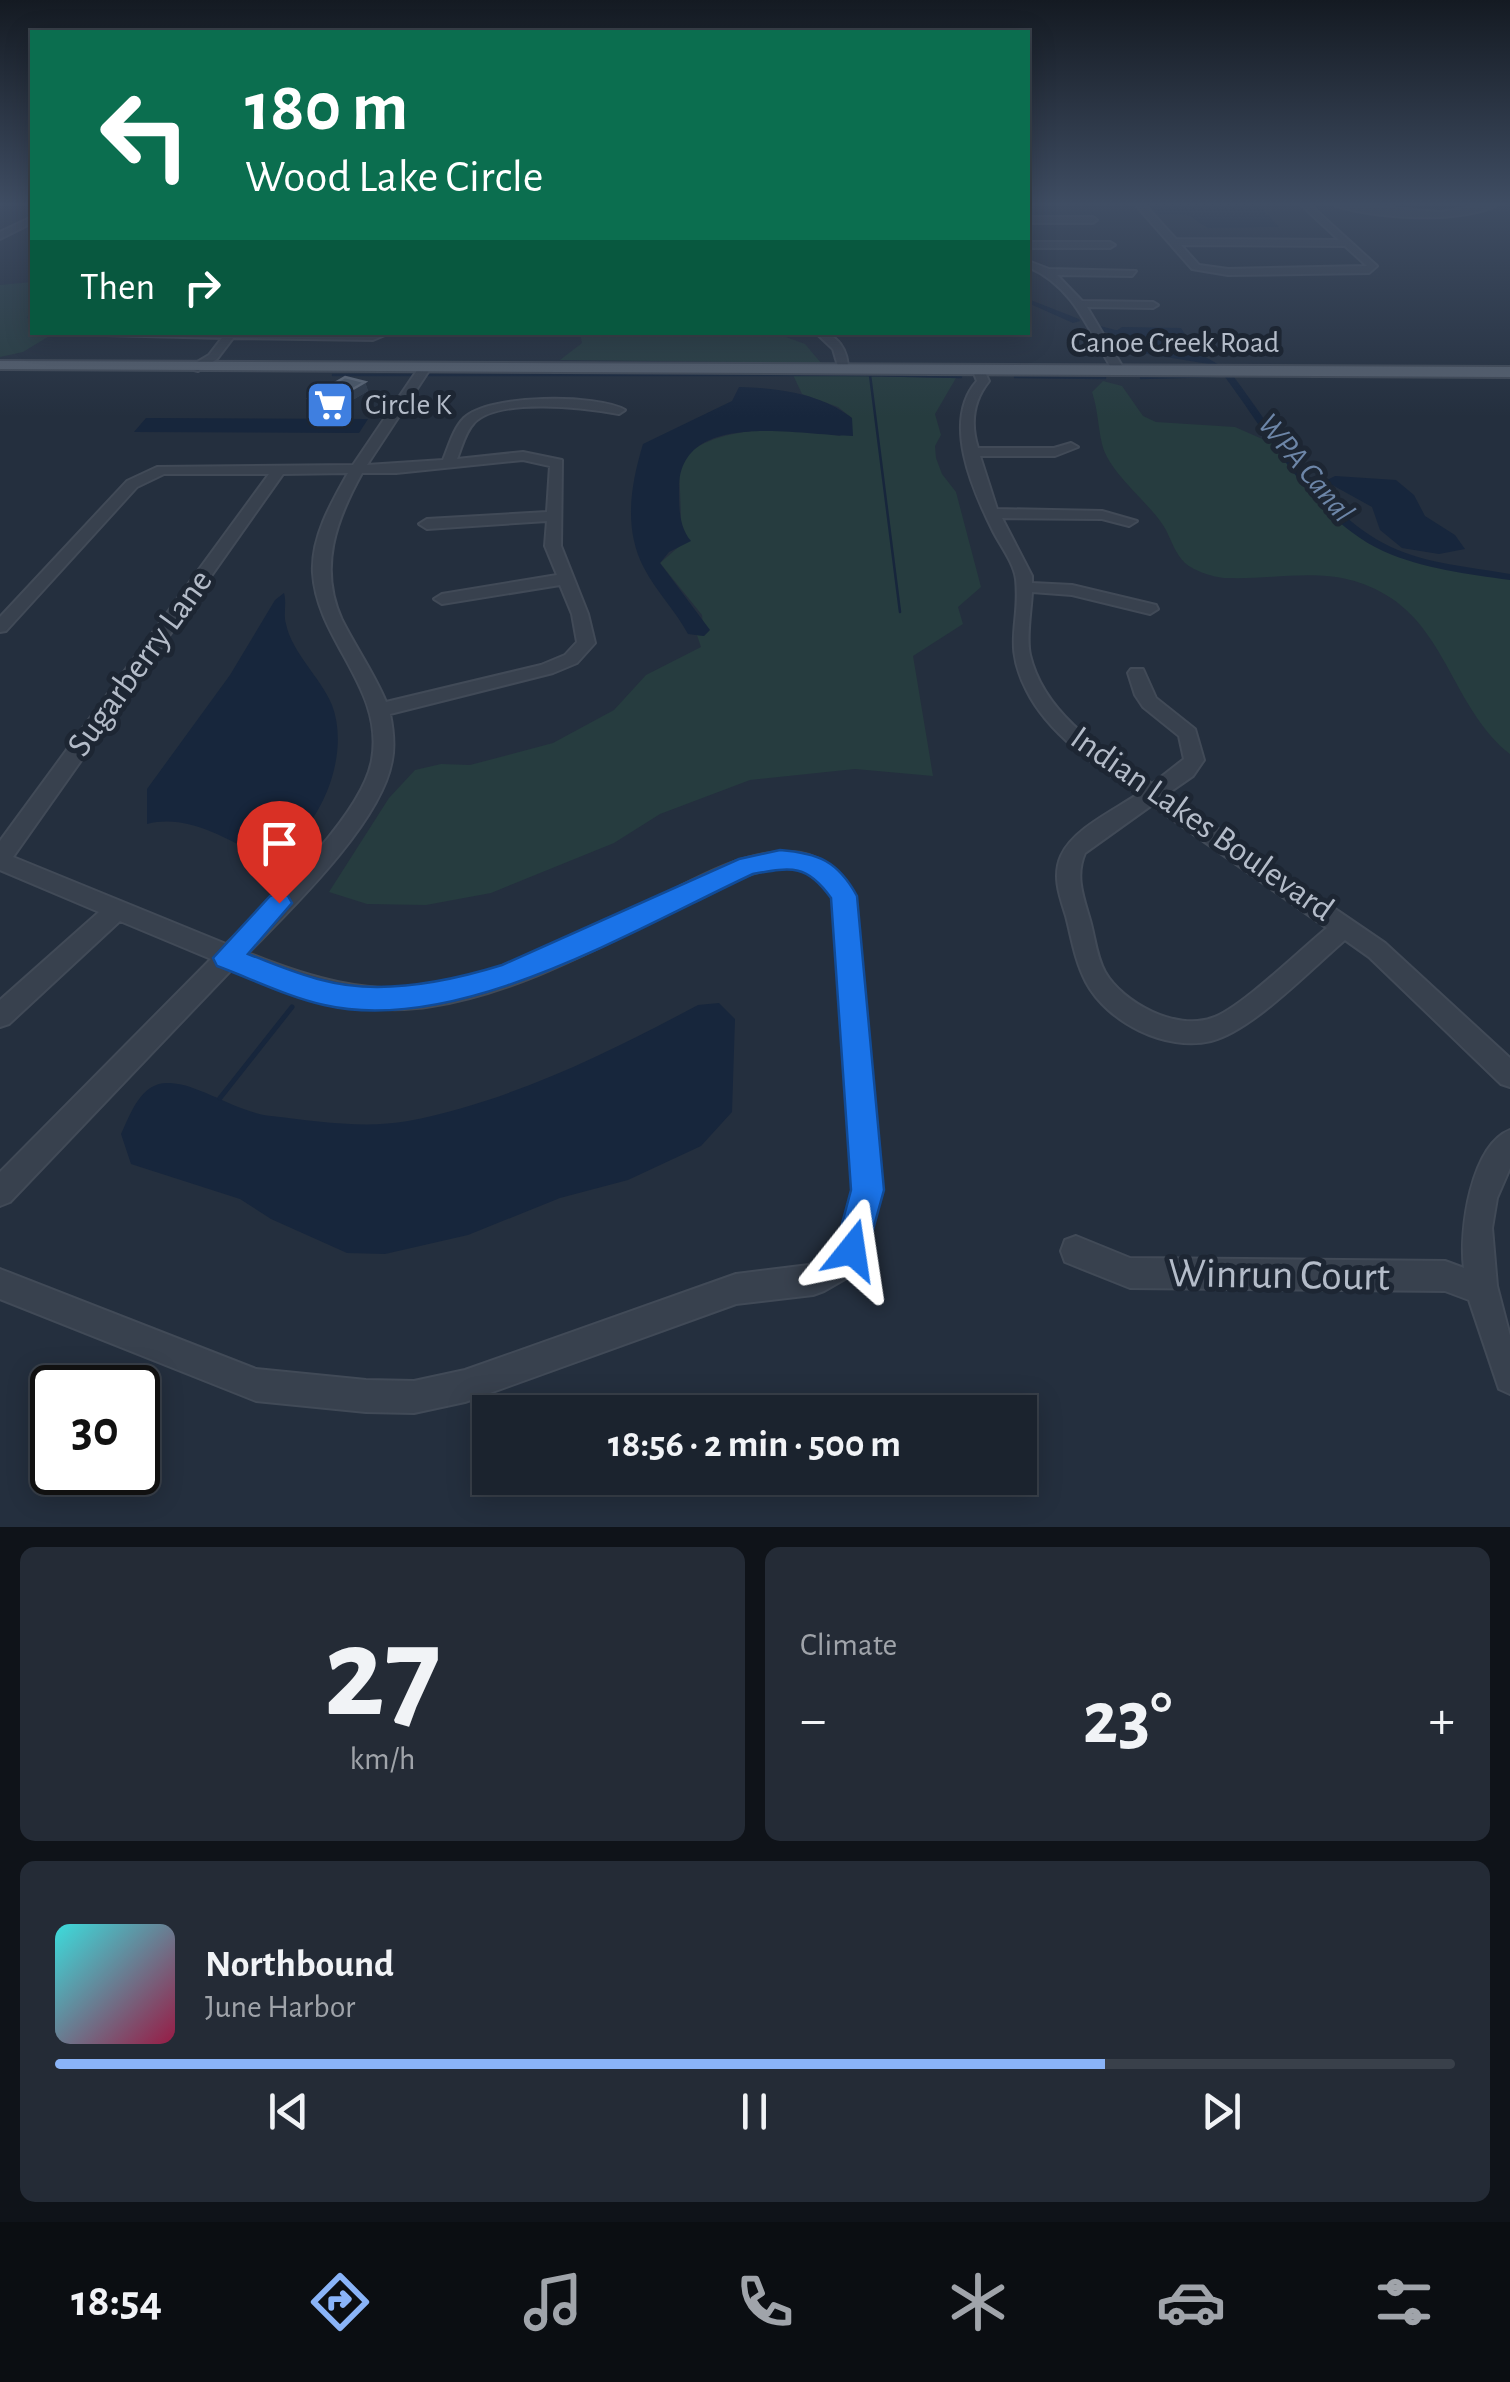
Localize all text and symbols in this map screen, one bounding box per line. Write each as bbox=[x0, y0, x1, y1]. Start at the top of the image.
icon: left bbox=[80, 70, 210, 200]
text: 180 m bbox=[245, 73, 408, 143]
text: Wood Lake Circle bbox=[245, 155, 544, 200]
icon: right bbox=[175, 260, 230, 315]
text: Then bbox=[80, 269, 155, 307]
street label: Canoe Creek Road bbox=[1071, 328, 1279, 358]
supermarket icon: Circle K bbox=[304, 379, 356, 431]
place label: Circle K bbox=[365, 390, 452, 420]
water label: WPA Canal bbox=[1252, 408, 1360, 528]
street label: Sugarberry Lane bbox=[61, 563, 219, 763]
street label: Indian Lakes Boulevard bbox=[1064, 720, 1340, 928]
pin bbox=[237, 801, 322, 904]
icon: arrive bbox=[252, 816, 307, 871]
position arrow bbox=[800, 1198, 904, 1302]
street label: Winrun Court bbox=[1168, 1252, 1390, 1298]
speed limit sign: 30 bbox=[30, 1365, 160, 1495]
text: 18:56 · 2 min · 500 m bbox=[608, 1426, 901, 1464]
text: 27 bbox=[324, 1610, 441, 1740]
text: Climate bbox=[800, 1629, 897, 1661]
text: 23° bbox=[1083, 1682, 1172, 1757]
text: − bbox=[800, 1693, 826, 1748]
text: + bbox=[1429, 1693, 1455, 1748]
text: km/h bbox=[349, 1743, 416, 1775]
text: Northbound bbox=[205, 1946, 394, 1984]
text: June Harbor bbox=[205, 1991, 355, 2023]
icon: previous bbox=[261, 2084, 316, 2139]
icon: pause bbox=[727, 2084, 782, 2139]
icon: next bbox=[1194, 2084, 1249, 2139]
icon: directions bbox=[305, 2267, 375, 2337]
icon: music bbox=[518, 2267, 588, 2337]
icon: phone bbox=[730, 2267, 800, 2337]
icon: climate bbox=[943, 2267, 1013, 2337]
icon: car bbox=[1156, 2267, 1226, 2337]
icon: filters bbox=[1369, 2267, 1439, 2337]
text: 18:54 bbox=[71, 2279, 162, 2324]

